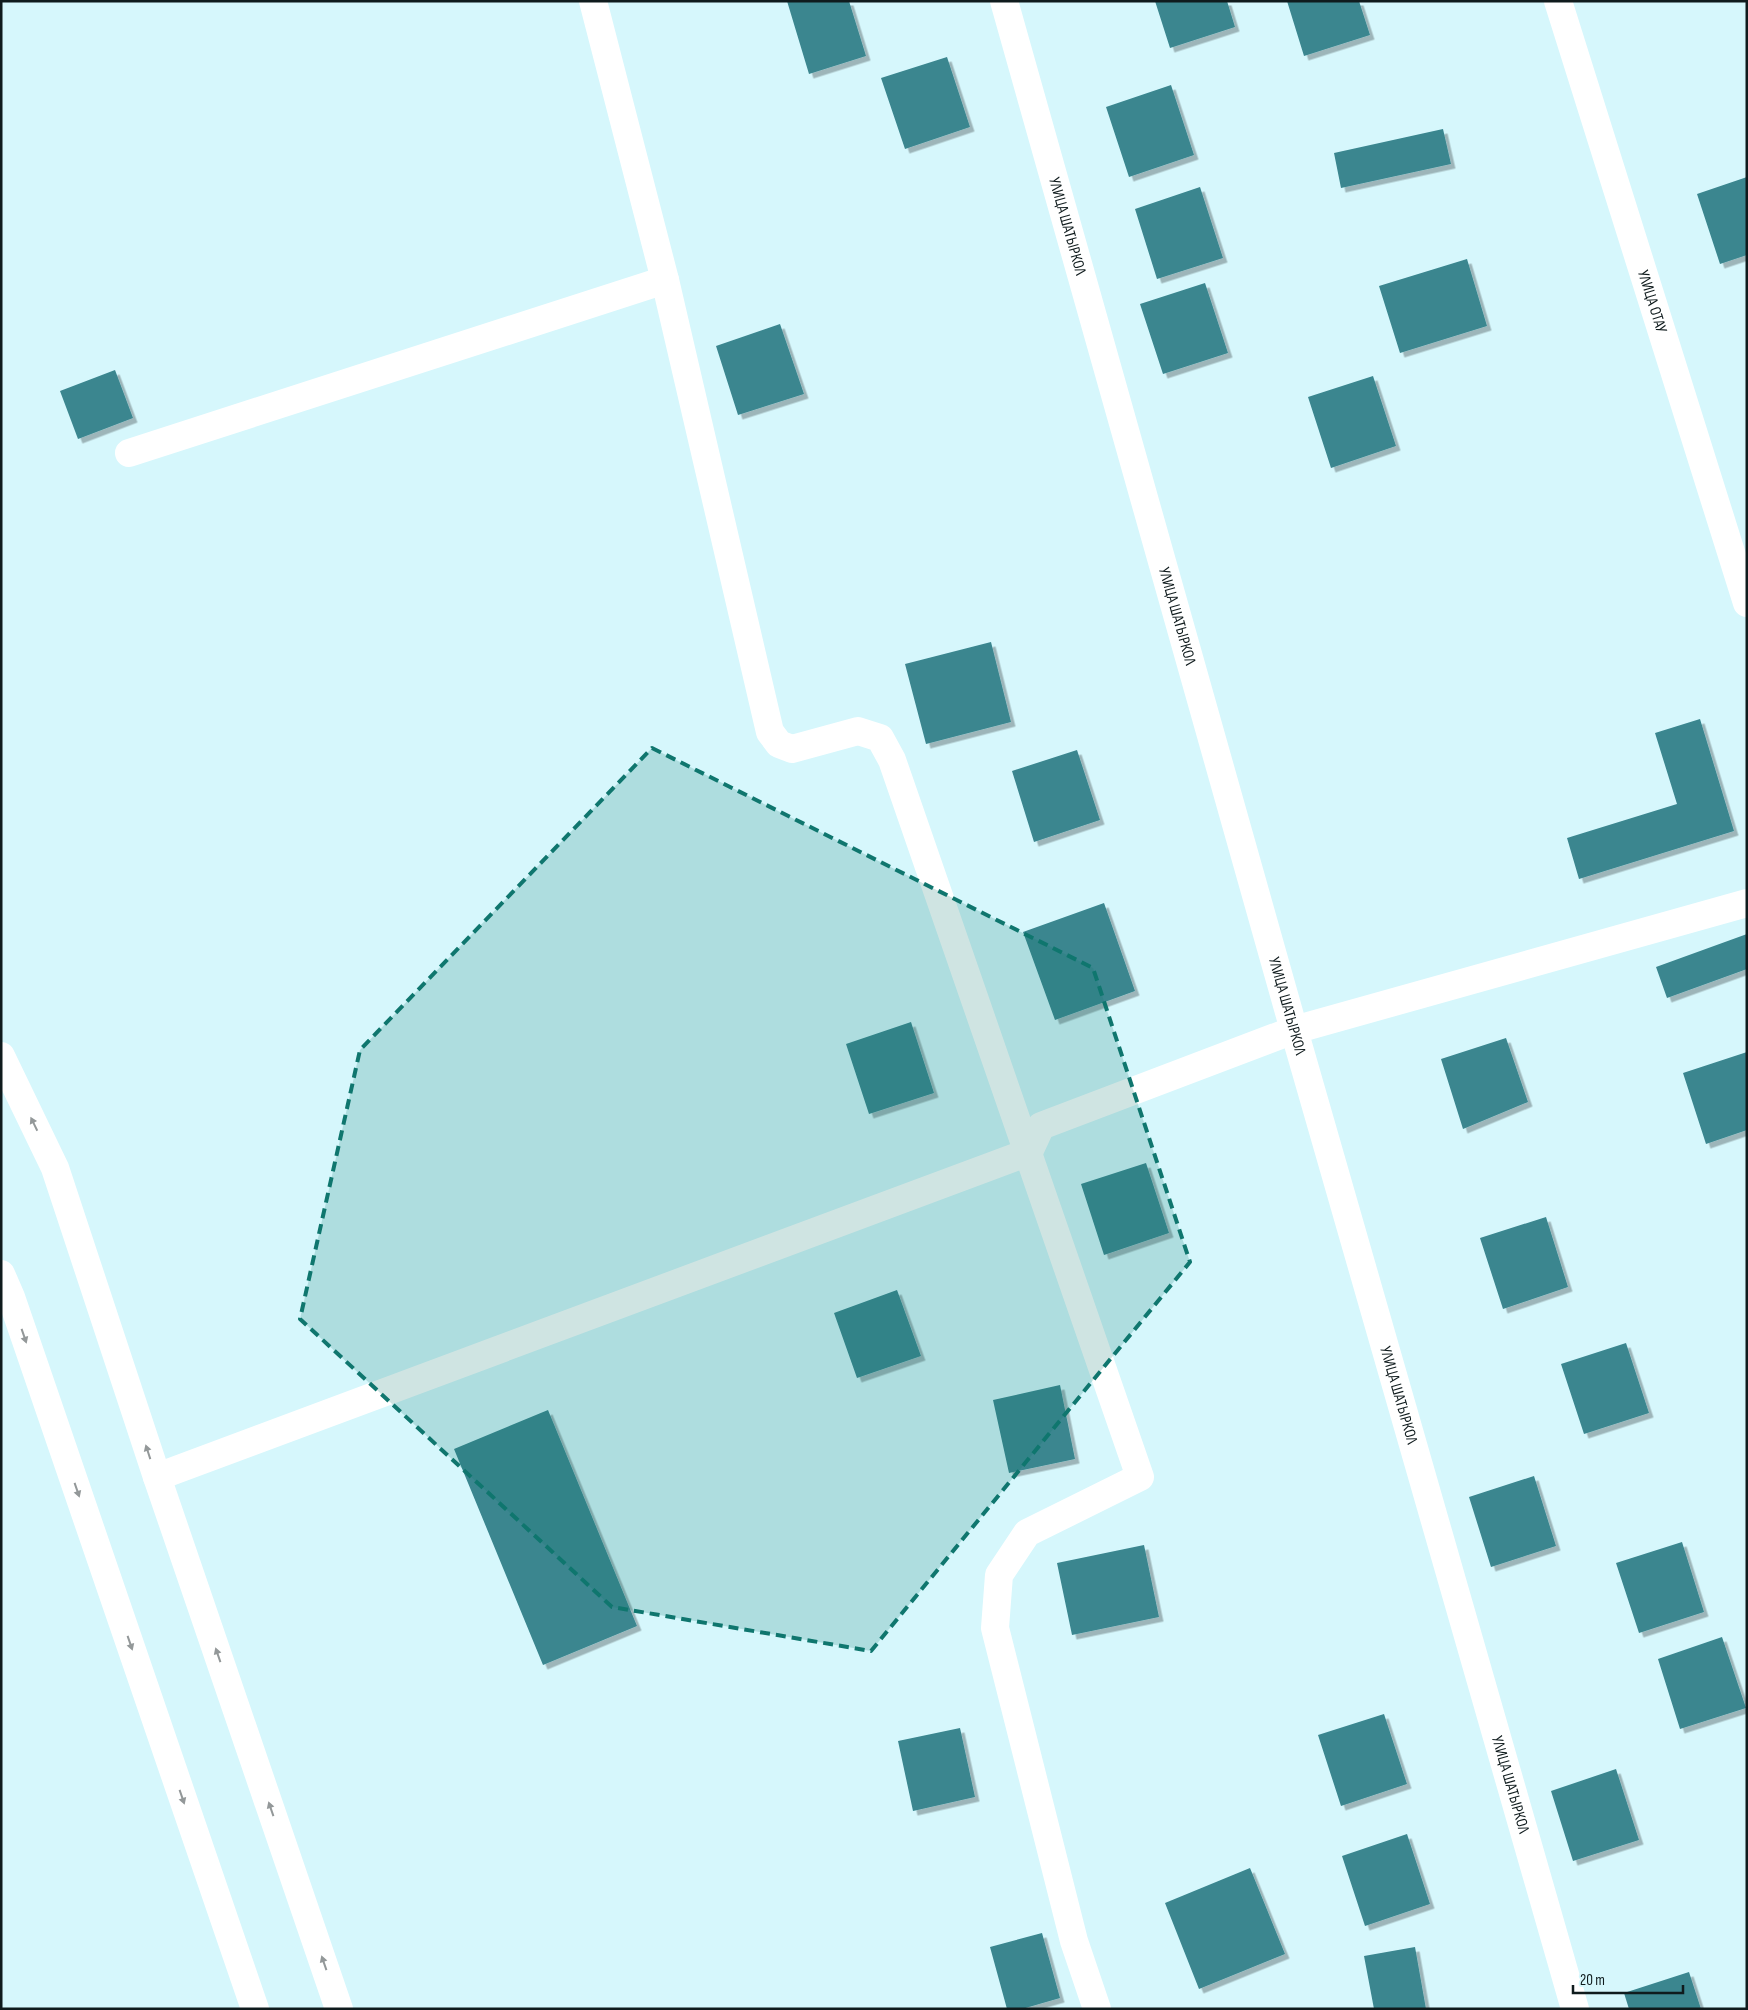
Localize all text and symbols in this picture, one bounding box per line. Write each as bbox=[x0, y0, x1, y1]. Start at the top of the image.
street label: УЛИЦА ШАТЫРКОЛ bbox=[1045, 175, 1090, 278]
street label: УЛИЦА ОТАУ bbox=[1634, 268, 1671, 336]
street label: УЛИЦА ШАТЫРКОЛ bbox=[1155, 565, 1200, 667]
street label: УЛИЦА ШАТЫРКОЛ bbox=[1264, 955, 1310, 1057]
one-way arrow bbox=[30, 1117, 38, 1131]
one-way arrow bbox=[20, 1329, 28, 1344]
street label: УЛИЦА ШАТЫРКОЛ bbox=[1376, 1344, 1422, 1446]
one-way arrow bbox=[144, 1444, 152, 1459]
one-way arrow bbox=[74, 1482, 81, 1497]
one-way arrow bbox=[126, 1636, 134, 1651]
one-way arrow bbox=[214, 1648, 221, 1663]
street label: УЛИЦА ШАТЫРКОЛ bbox=[1488, 1733, 1534, 1836]
one-way arrow bbox=[178, 1790, 186, 1805]
one-way arrow bbox=[267, 1801, 275, 1816]
one-way arrow bbox=[319, 1955, 327, 1970]
scale bar bbox=[1573, 1962, 1683, 1994]
text: 20 m bbox=[1580, 1971, 1605, 1990]

